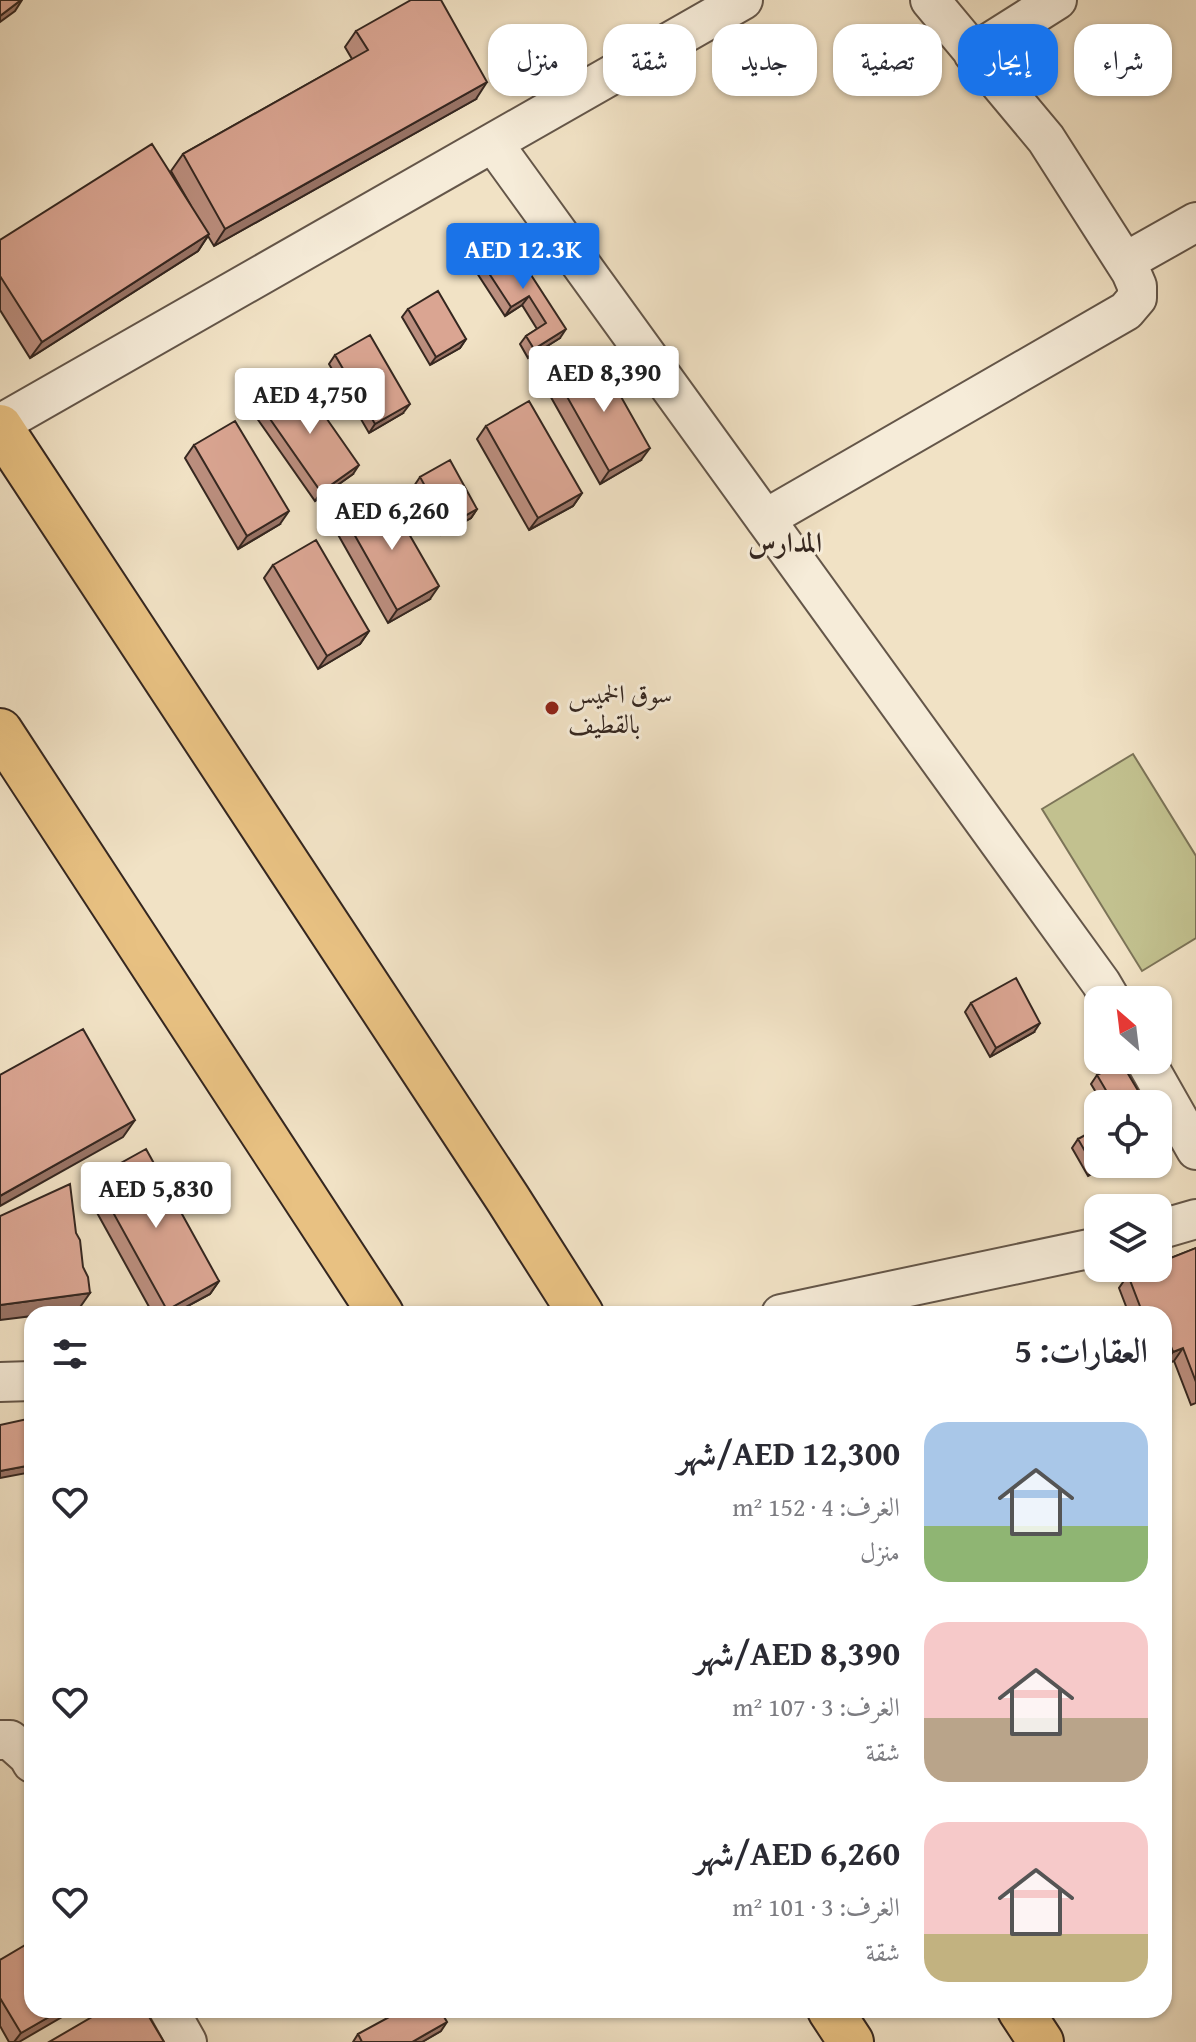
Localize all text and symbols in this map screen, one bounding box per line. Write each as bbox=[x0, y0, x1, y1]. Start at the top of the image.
chip: منزل bbox=[488, 24, 587, 96]
chip: شقة bbox=[603, 24, 696, 96]
chip: جديد bbox=[712, 24, 817, 96]
chip: تصفية bbox=[833, 24, 942, 96]
chip: إيجار bbox=[958, 24, 1058, 96]
chip: شراء bbox=[1074, 24, 1172, 96]
pin: AED 12.3K bbox=[431, 223, 615, 291]
text: AED 12.3K bbox=[464, 229, 582, 268]
pin: AED 8,390 bbox=[512, 346, 696, 414]
text: AED 8,390 bbox=[547, 352, 661, 391]
pin: AED 4,750 bbox=[218, 368, 402, 436]
text: AED 4,750 bbox=[253, 374, 367, 413]
pin: AED 6,260 bbox=[300, 484, 484, 552]
text: AED 6,260 bbox=[335, 490, 449, 529]
district label: المدارس bbox=[748, 521, 822, 562]
place label: سوق الخميس بالقطيف bbox=[568, 674, 672, 743]
marker: سوق الخميس بالقطيف bbox=[543, 699, 561, 717]
north arrow bbox=[1084, 986, 1172, 1074]
map controls bbox=[1084, 986, 1172, 1282]
button: locate bbox=[1084, 1090, 1172, 1178]
pin: AED 5,830 bbox=[64, 1162, 248, 1230]
text: AED 5,830 bbox=[99, 1168, 213, 1207]
button: layers bbox=[1084, 1194, 1172, 1282]
text: العقارات: 5 bbox=[1014, 1325, 1148, 1374]
icon: filters bbox=[48, 1332, 92, 1376]
text: AED 12,300/شهر bbox=[677, 1428, 900, 1477]
icon: home bbox=[988, 1454, 1084, 1550]
icon: heart bbox=[48, 1480, 92, 1524]
text: الغرف: 4 · 152 m² bbox=[732, 1487, 900, 1526]
text: منزل bbox=[860, 1532, 900, 1571]
text: AED 8,390/شهر bbox=[695, 1628, 900, 1677]
icon: home bbox=[988, 1654, 1084, 1750]
icon: heart bbox=[48, 1680, 92, 1724]
text: الغرف: 3 · 107 m² bbox=[732, 1687, 900, 1726]
text: شقة bbox=[866, 1732, 900, 1771]
text: AED 6,260/شهر bbox=[695, 1828, 900, 1877]
icon: home bbox=[988, 1854, 1084, 1950]
icon: heart bbox=[48, 1880, 92, 1924]
text: الغرف: 3 · 101 m² bbox=[732, 1887, 900, 1926]
text: شقة bbox=[866, 1932, 900, 1971]

